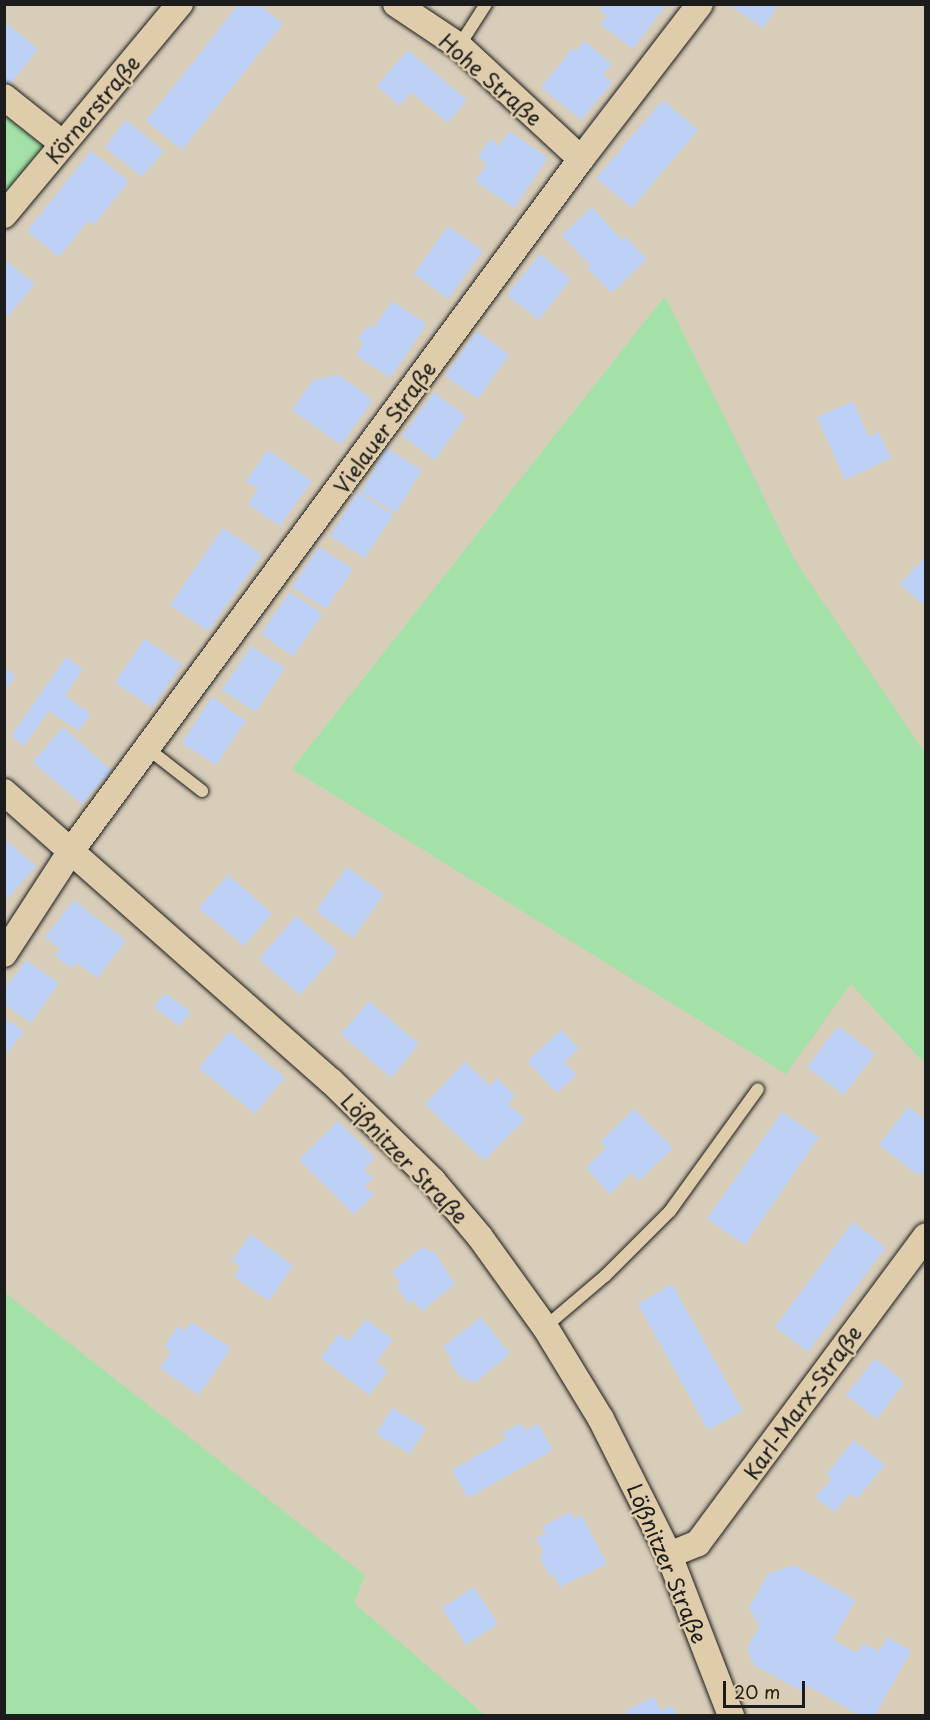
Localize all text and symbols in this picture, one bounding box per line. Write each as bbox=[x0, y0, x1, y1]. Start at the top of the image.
street label: Hohe Straße bbox=[434, 28, 548, 130]
street label: Körnerstraße bbox=[39, 50, 145, 168]
street label: Vielauer Straße bbox=[327, 355, 441, 499]
street label: Lößnitzer Straße bbox=[336, 1087, 474, 1229]
street label: Karl-Marx-Straße bbox=[738, 1320, 866, 1484]
street label: Lößnitzer Straße bbox=[623, 1479, 713, 1647]
scale bar bbox=[726, 1669, 808, 1707]
text: 20 m bbox=[734, 1678, 780, 1705]

